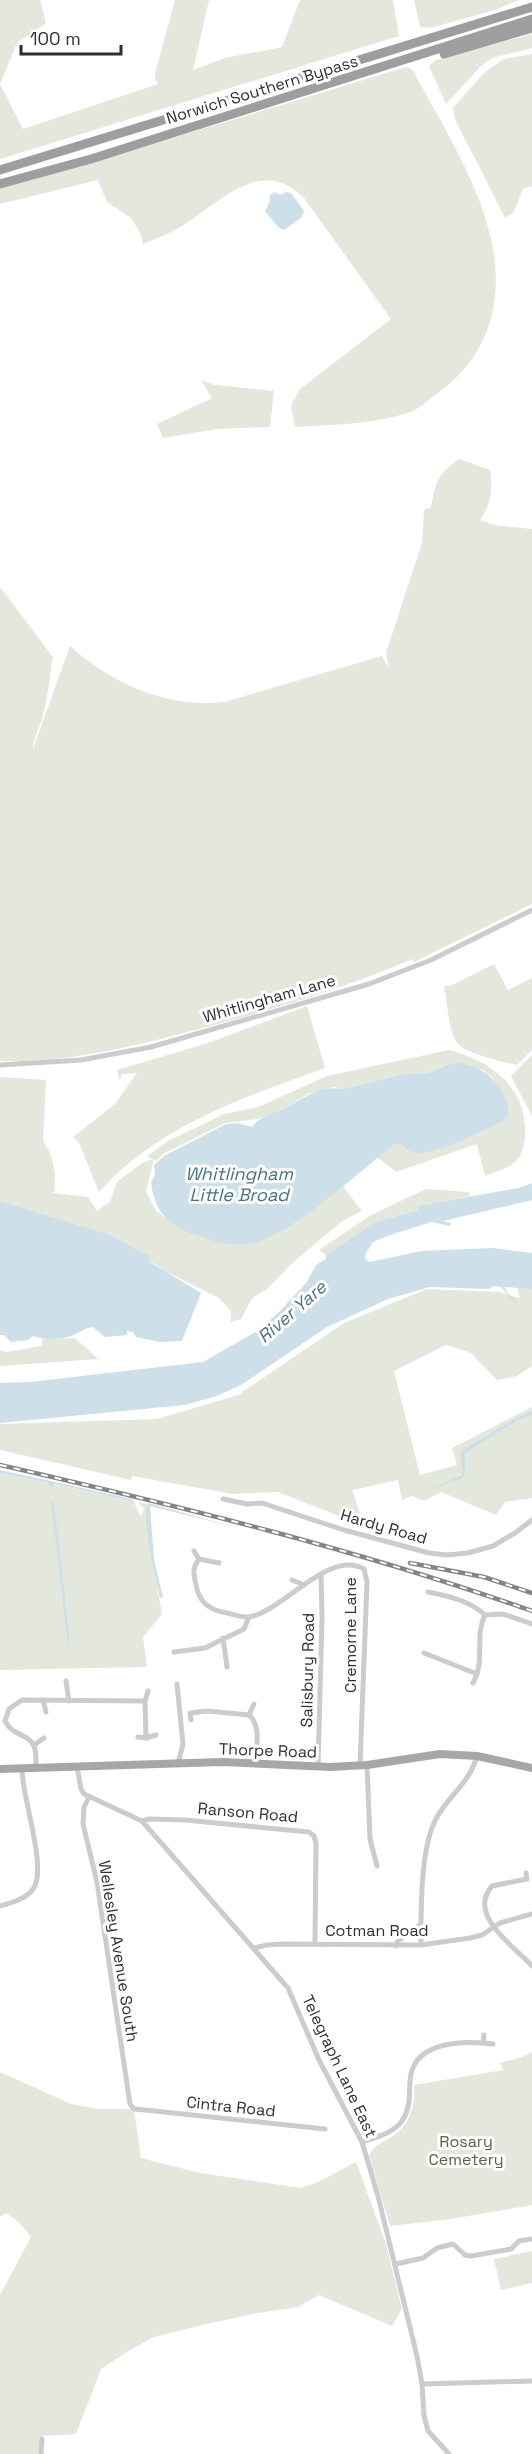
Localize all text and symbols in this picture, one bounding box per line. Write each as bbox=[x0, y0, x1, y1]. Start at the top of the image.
scale bar bbox=[21, 18, 122, 56]
text: 100 m bbox=[30, 27, 81, 50]
street label: Norwich Southern Bypass bbox=[164, 50, 361, 129]
street label: Whitlingham Lane bbox=[200, 969, 338, 1027]
water label: Whitlingham Little Broad bbox=[185, 1162, 293, 1206]
water label: River Yare bbox=[252, 1275, 332, 1348]
street label: Hardy Road bbox=[338, 1504, 429, 1549]
street label: Cremorne Lane bbox=[340, 1577, 361, 1693]
street label: Salisbury Road bbox=[296, 1613, 319, 1727]
street label: Thorpe Road bbox=[218, 1738, 317, 1763]
street label: Ranson Road bbox=[197, 1798, 299, 1827]
street label: Wellesley Avenue South bbox=[94, 1859, 143, 2043]
street label: Cotman Road bbox=[325, 1920, 429, 1941]
street label: Telegraph Lane East bbox=[297, 1991, 382, 2141]
street label: Cintra Road bbox=[185, 2091, 277, 2122]
park label: Rosary Cemetery bbox=[428, 2131, 504, 2170]

